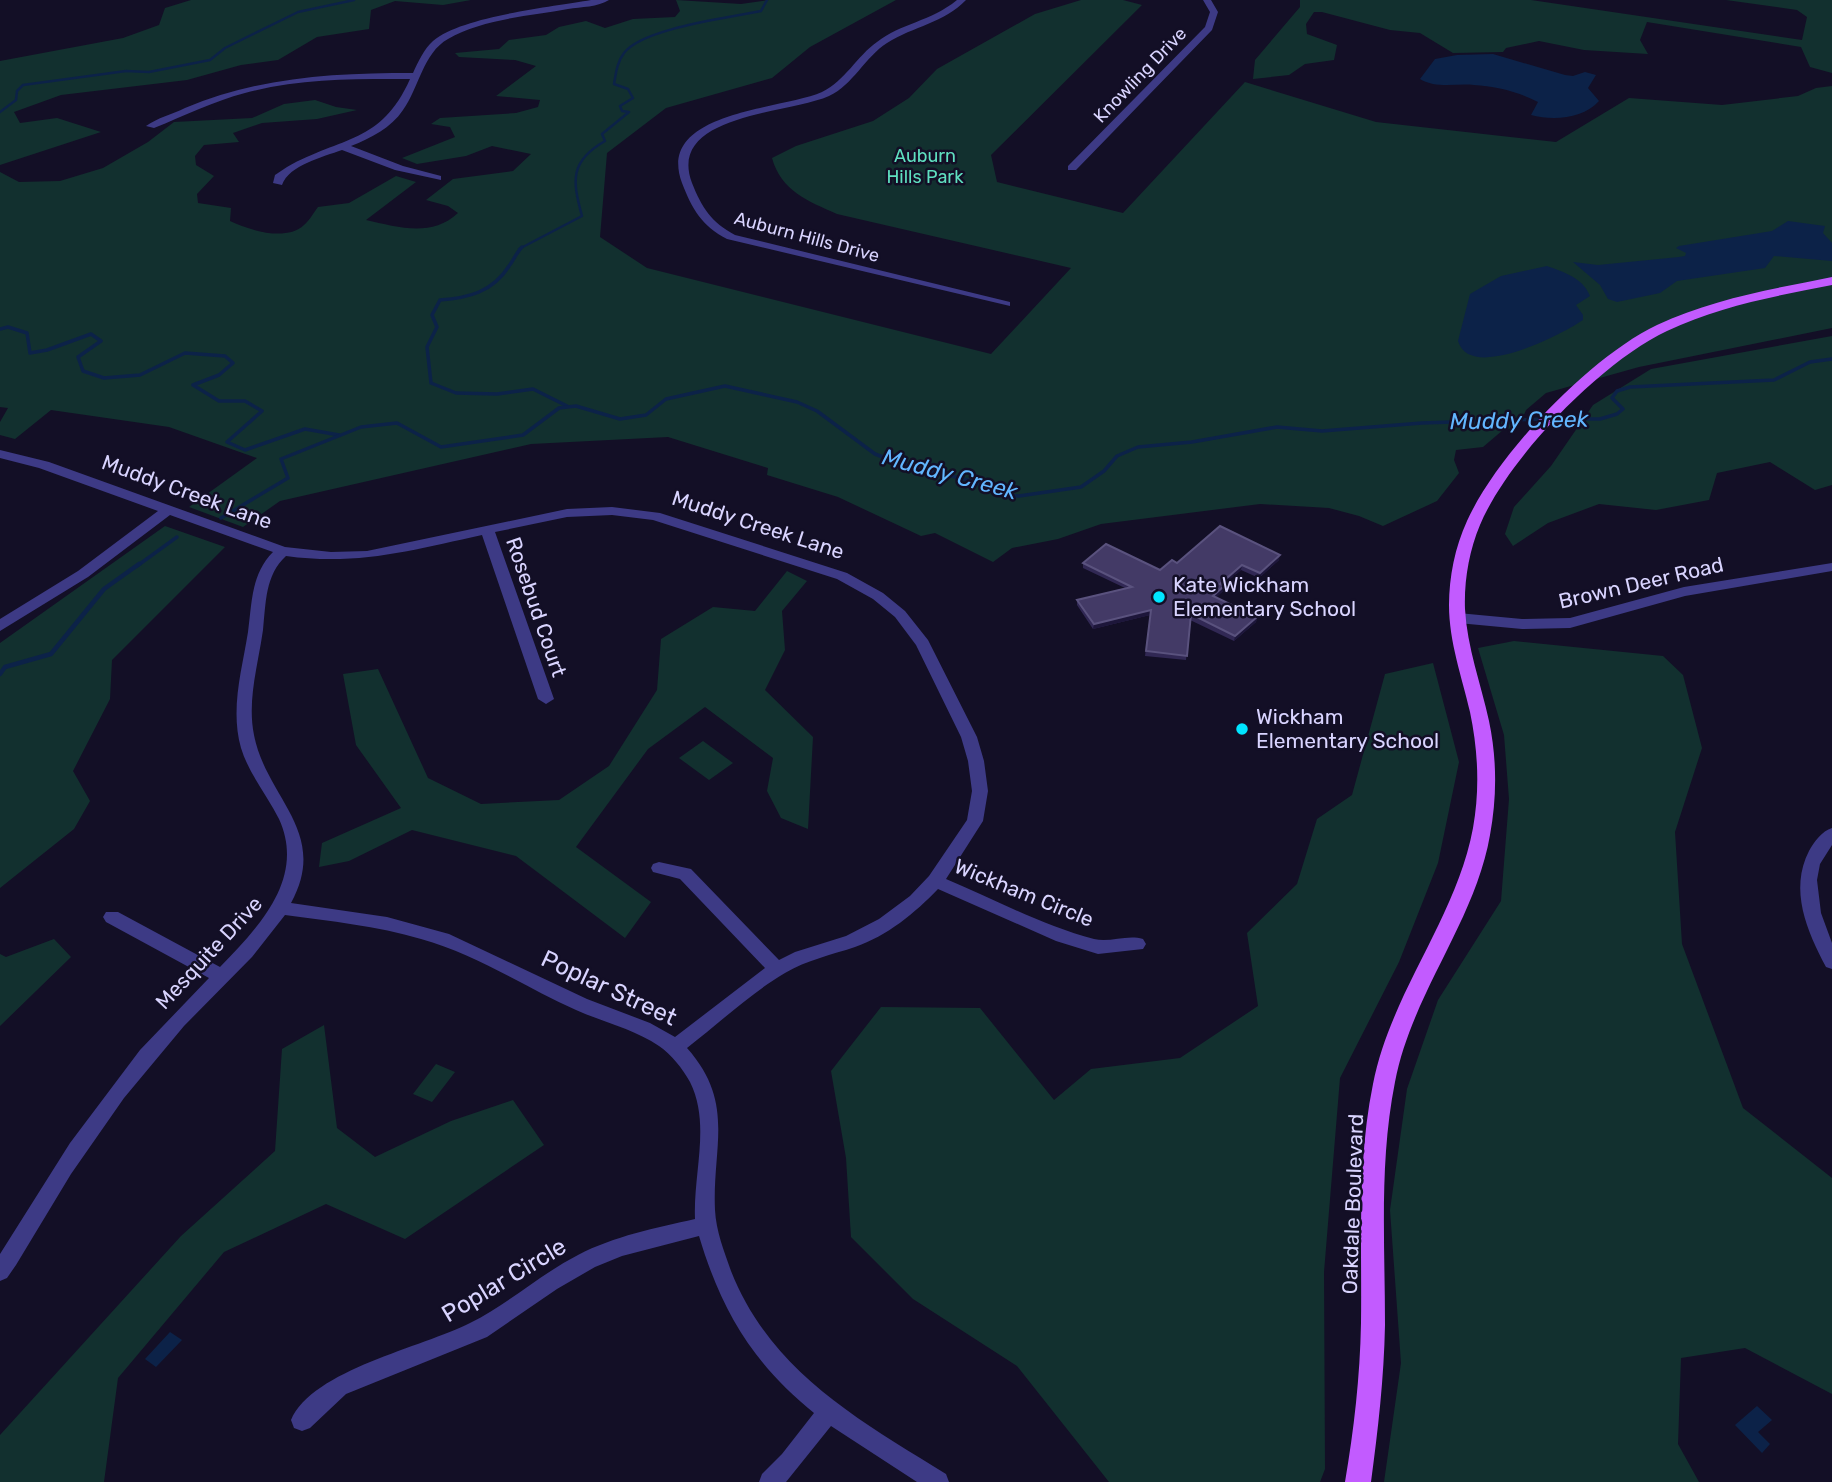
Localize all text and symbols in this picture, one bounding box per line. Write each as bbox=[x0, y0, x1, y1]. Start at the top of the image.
street label: Knowling Drive bbox=[1089, 23, 1191, 127]
park label: Auburn Hills Park bbox=[887, 145, 964, 188]
street label: Auburn Hills Drive bbox=[732, 207, 882, 267]
water label: Muddy Creek bbox=[1449, 405, 1590, 435]
water label: Muddy Creek bbox=[879, 443, 1022, 506]
street label: Muddy Creek Lane bbox=[99, 449, 276, 534]
street label: Muddy Creek Lane bbox=[669, 485, 847, 564]
street label: Rosebud Court bbox=[501, 534, 572, 680]
street label: Brown Deer Road bbox=[1556, 551, 1726, 614]
place label: Kate Wickham Elementary School bbox=[1173, 572, 1356, 621]
marker: Kate Wickham Elementary School bbox=[1151, 589, 1167, 605]
place label: Wickham Elementary School bbox=[1256, 704, 1439, 753]
marker: Wickham Elementary School bbox=[1234, 721, 1250, 737]
street label: Wickham Circle bbox=[951, 853, 1097, 932]
street label: Mesquite Drive bbox=[150, 891, 267, 1014]
street label: Poplar Street bbox=[537, 944, 681, 1032]
street label: Oakdale Boulevard bbox=[1337, 1113, 1368, 1295]
street label: Poplar Circle bbox=[437, 1232, 571, 1328]

